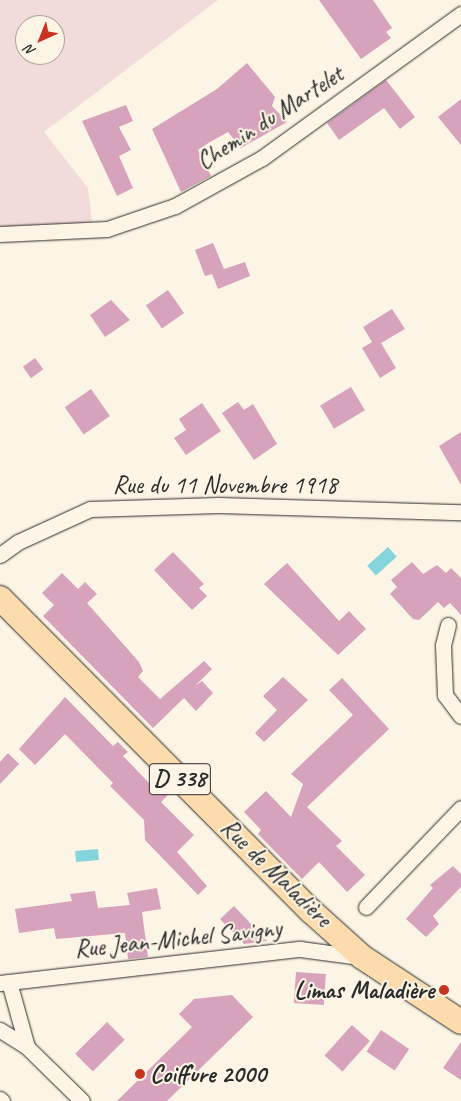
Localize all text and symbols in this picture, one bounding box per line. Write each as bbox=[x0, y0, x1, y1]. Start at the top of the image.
north arrow bbox=[15, 15, 65, 65]
text: N bbox=[21, 41, 39, 60]
street label: Chemin du Martelet bbox=[191, 60, 349, 176]
street label: Rue du 11 Novembre 1918 bbox=[113, 470, 337, 500]
road number: D 338 bbox=[149, 758, 211, 801]
street label: Rue de Maladière bbox=[214, 813, 338, 933]
street label: Rue Jean-Michel Savigny bbox=[74, 913, 282, 965]
place label: Limas Maladière bbox=[294, 975, 434, 1005]
marker: Limas Maladière bbox=[438, 984, 450, 996]
place label: Coiffure 2000 bbox=[150, 1059, 266, 1089]
marker: Coiffure 2000 bbox=[134, 1068, 146, 1080]

